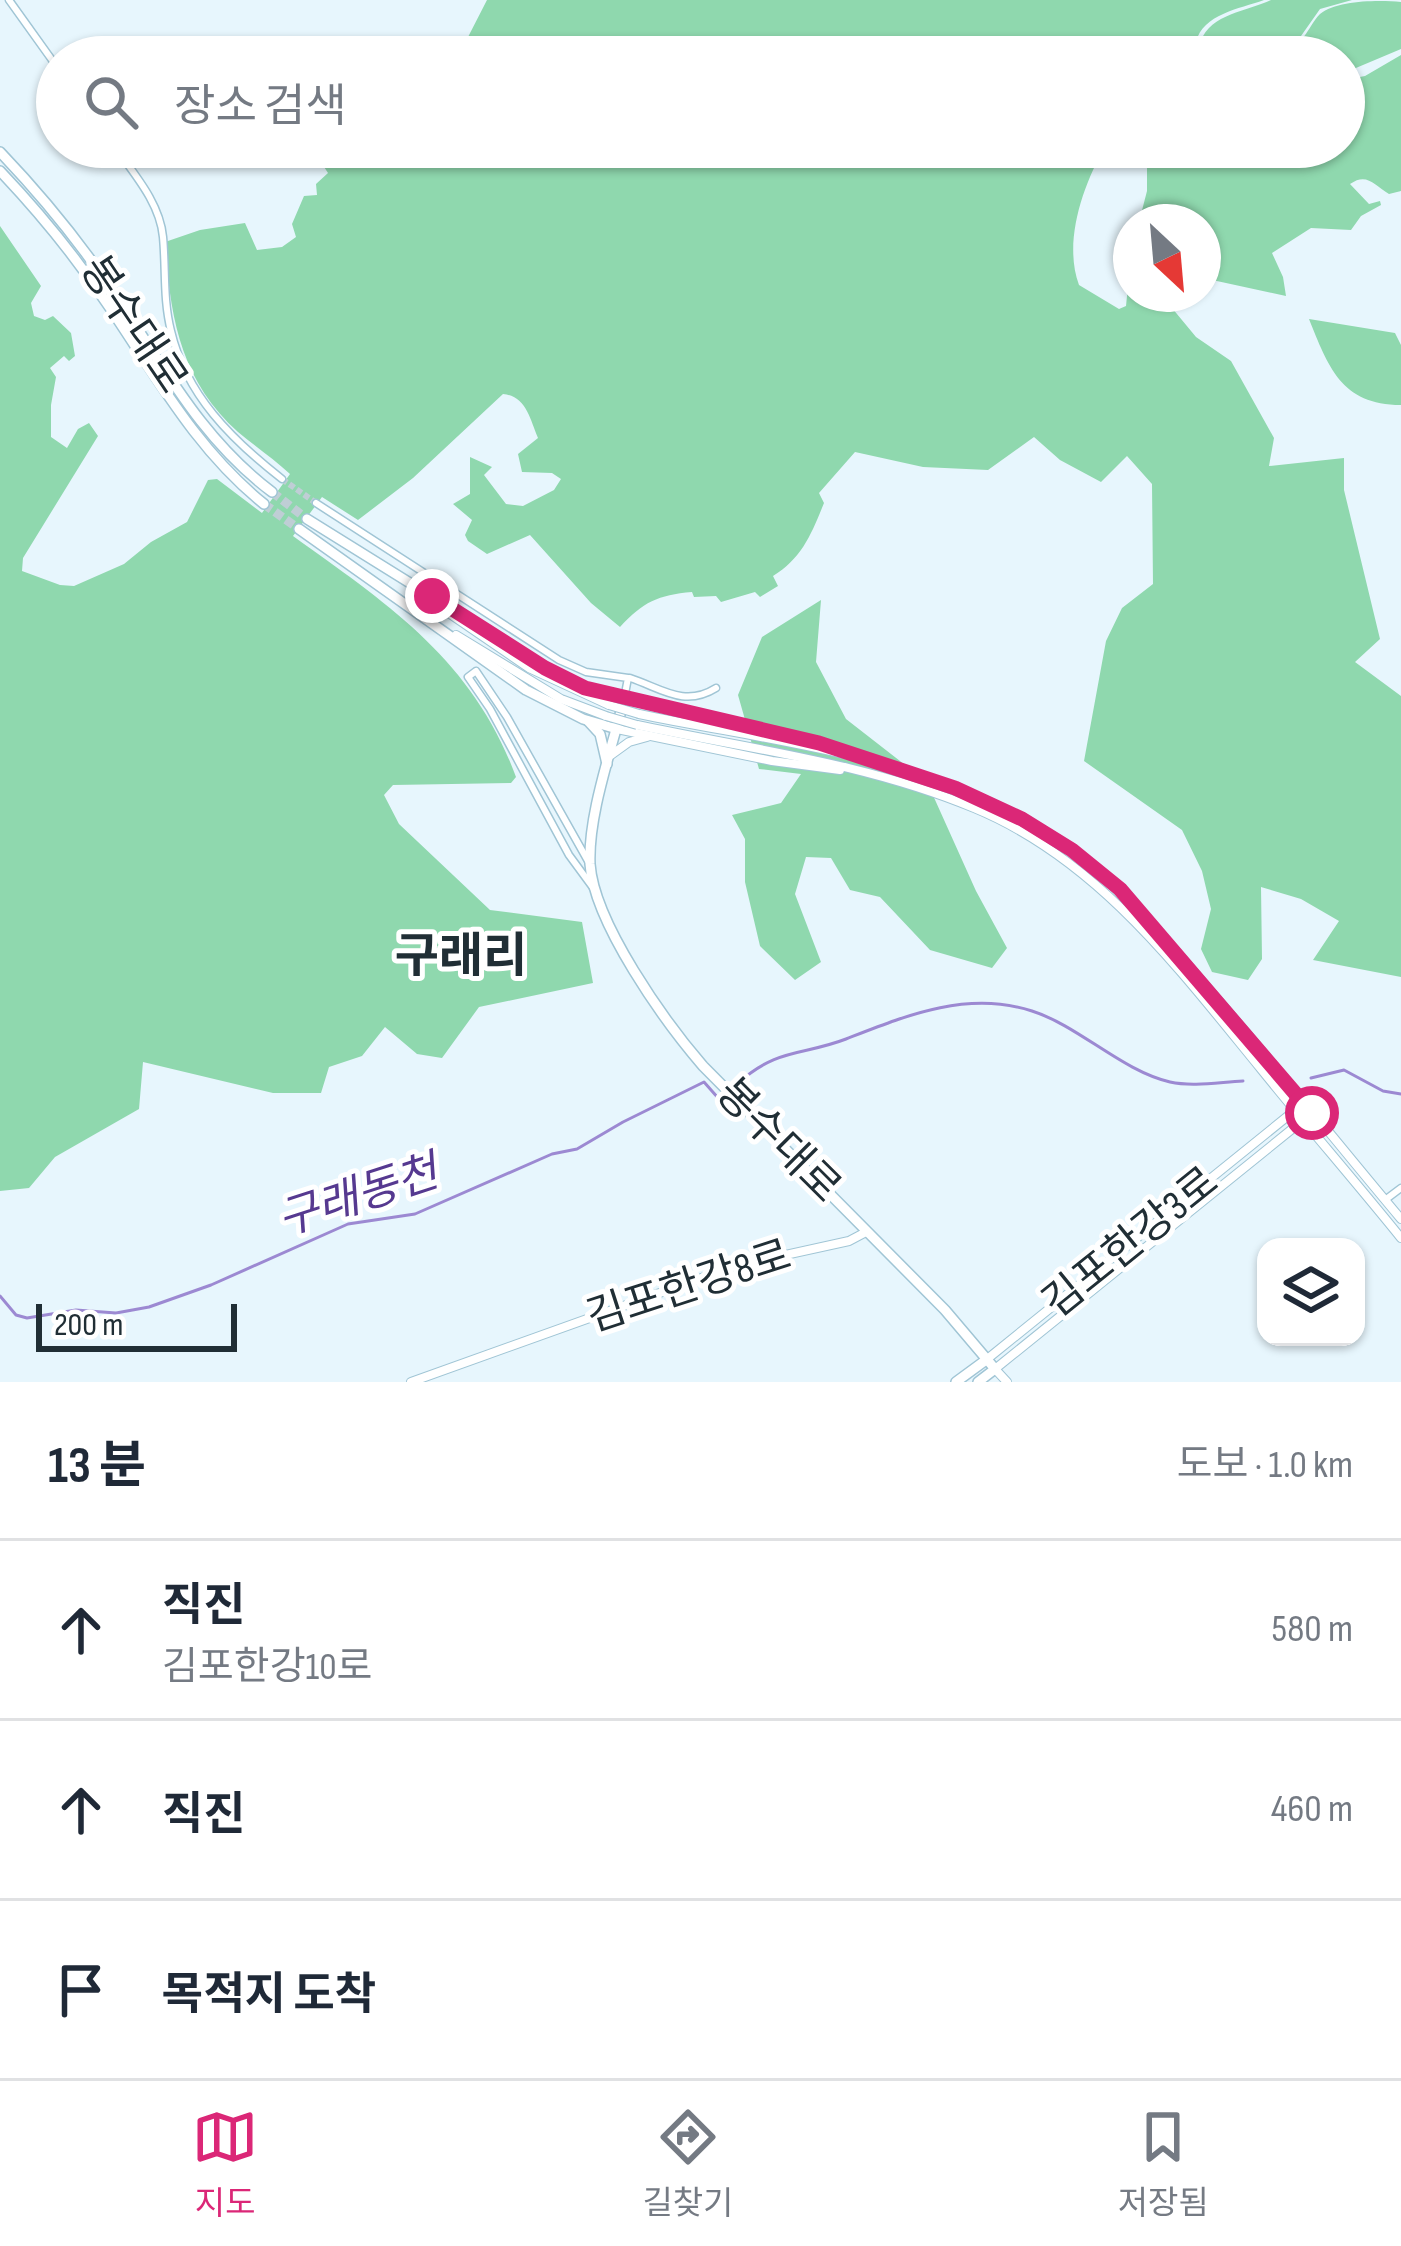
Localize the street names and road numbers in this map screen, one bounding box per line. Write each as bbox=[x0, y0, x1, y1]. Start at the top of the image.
street label: 봉수대로 bbox=[69, 247, 197, 403]
street label: 봉수대로 bbox=[705, 1068, 851, 1214]
street label: 김포한강3로 bbox=[1033, 1157, 1229, 1329]
street label: 김포한강8로 bbox=[580, 1230, 798, 1344]

